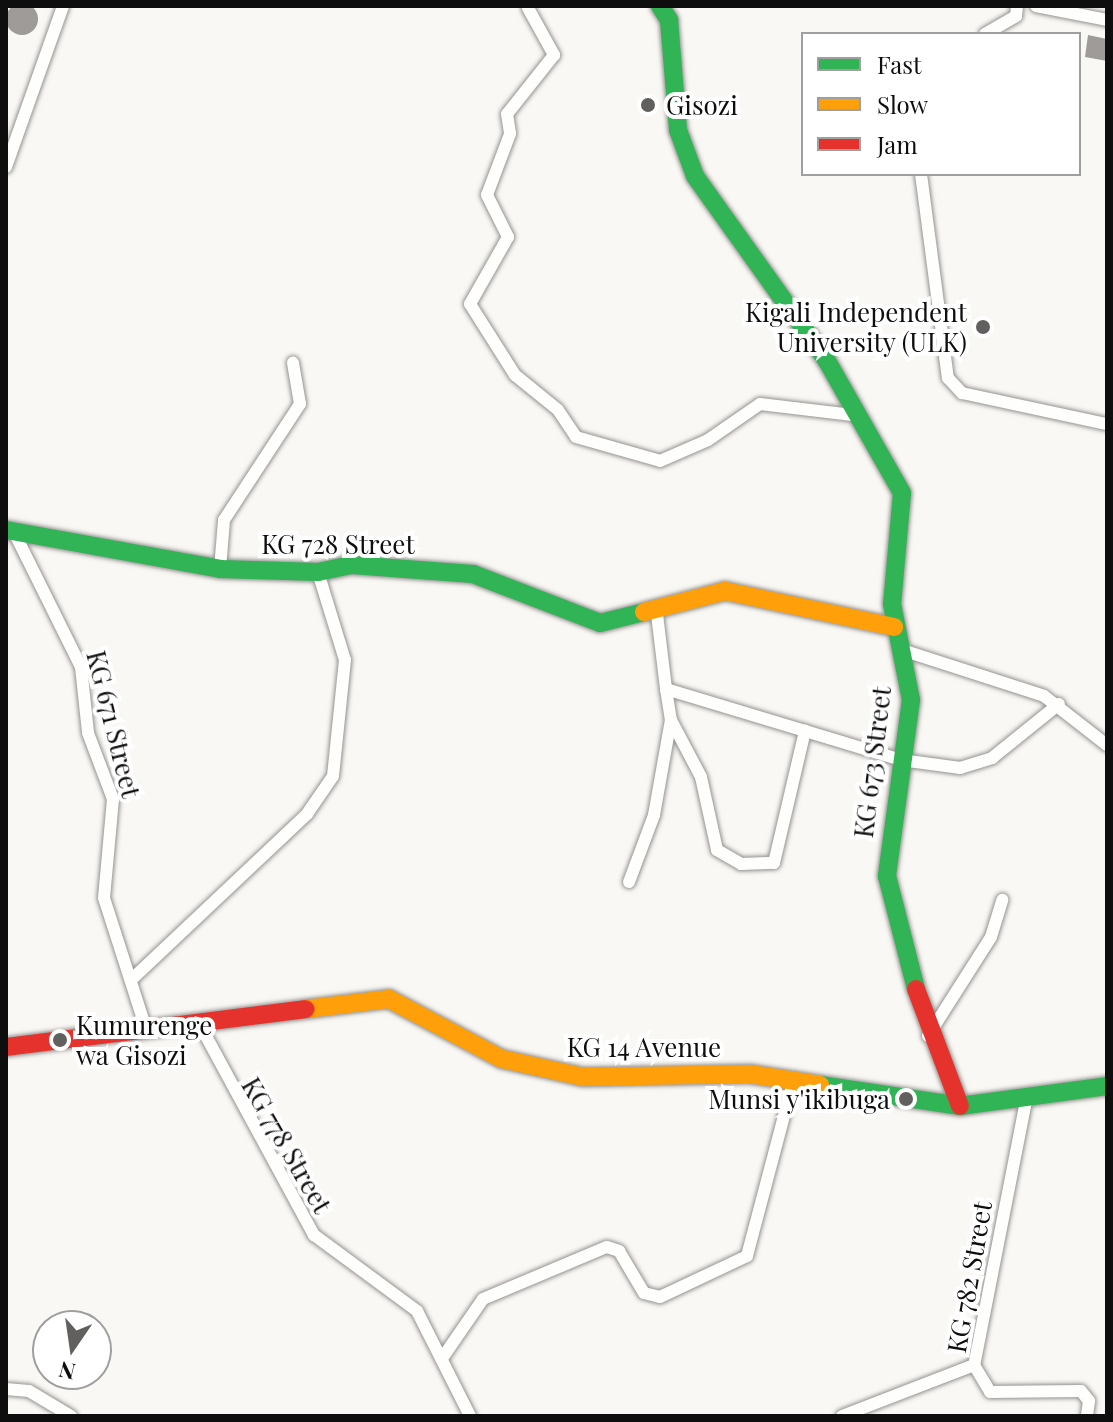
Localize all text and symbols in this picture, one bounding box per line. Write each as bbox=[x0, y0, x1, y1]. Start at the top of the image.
legend bbox=[801, 32, 1081, 176]
text: Fast bbox=[877, 48, 922, 80]
text: Slow bbox=[877, 88, 928, 120]
place label: Gisozi bbox=[666, 89, 738, 121]
marker: Gisozi bbox=[637, 94, 659, 116]
text: Jam bbox=[877, 128, 918, 160]
place label: Kigali Independent University (ULK) bbox=[745, 296, 967, 358]
marker: Kigali Independent University (ULK) bbox=[974, 318, 992, 336]
street label: KG 728 Street bbox=[261, 528, 415, 560]
street label: KG 671 Street bbox=[81, 647, 147, 801]
street label: KG 673 Street bbox=[847, 684, 897, 840]
place label: Kumurenge wa Gisozi bbox=[76, 1009, 212, 1070]
marker: Kumurenge wa Gisozi bbox=[51, 1031, 69, 1049]
street label: KG 14 Avenue bbox=[566, 1031, 722, 1063]
street label: KG 778 Street bbox=[236, 1072, 338, 1218]
place label: Munsi y'ikibuga bbox=[708, 1083, 890, 1115]
marker: Munsi y'ikibuga bbox=[897, 1090, 915, 1108]
street label: KG 782 Street bbox=[940, 1199, 998, 1355]
north arrow bbox=[32, 1310, 112, 1390]
text: N bbox=[56, 1355, 78, 1388]

